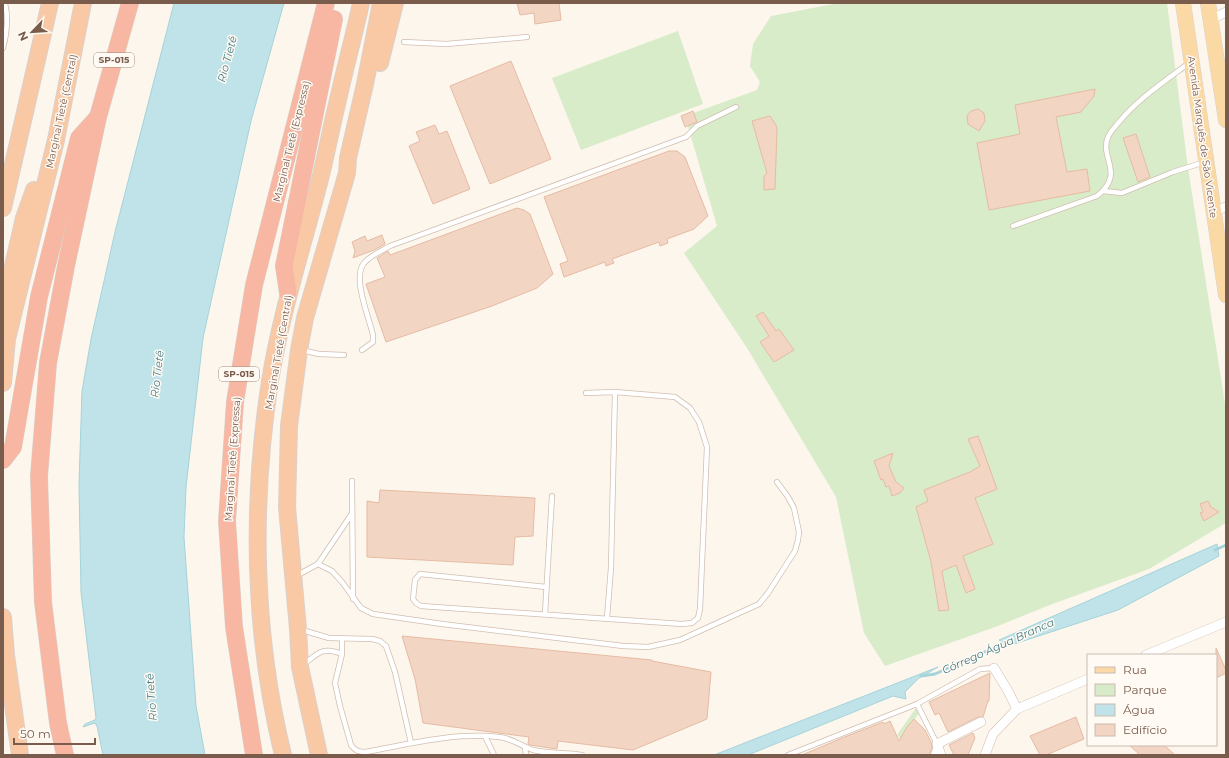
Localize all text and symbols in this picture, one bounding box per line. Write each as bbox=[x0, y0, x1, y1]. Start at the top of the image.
north arrow bbox=[12, 12, 52, 52]
text: N bbox=[15, 29, 31, 43]
water label: Rio Tietê bbox=[214, 34, 240, 84]
street label: Marginal Tietê (Central) bbox=[43, 53, 80, 169]
road number: SP-015 bbox=[94, 53, 134, 67]
street label: Avenida Marquês de São Vicente bbox=[1185, 55, 1220, 219]
street label: Marginal Tietê (Expressa) bbox=[270, 79, 313, 203]
street label: Marginal Tietê (Central) bbox=[262, 294, 295, 411]
water label: Rio Tietê bbox=[147, 349, 167, 398]
road number: SP-015 bbox=[219, 367, 259, 381]
street label: Marginal Tietê (Expressa) bbox=[222, 396, 243, 522]
water label: Córrego Água Branca bbox=[940, 615, 1056, 677]
legend bbox=[1087, 654, 1217, 746]
text: Rua bbox=[1123, 662, 1147, 677]
water label: Rio Tietê bbox=[142, 672, 160, 721]
text: Parque bbox=[1123, 682, 1167, 697]
text: Água bbox=[1123, 702, 1155, 717]
scale bar bbox=[14, 720, 95, 746]
text: Edifício bbox=[1123, 722, 1167, 737]
text: 50 m bbox=[20, 726, 51, 741]

